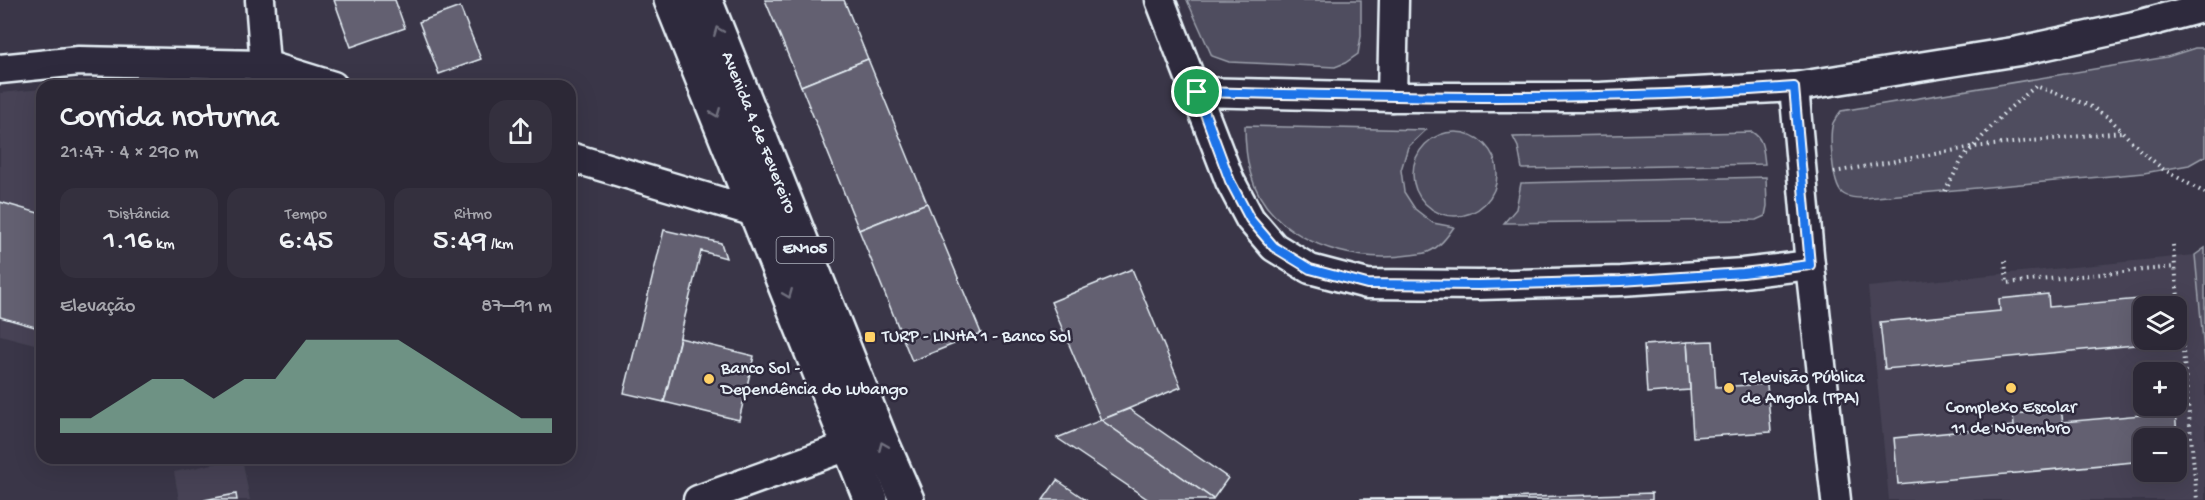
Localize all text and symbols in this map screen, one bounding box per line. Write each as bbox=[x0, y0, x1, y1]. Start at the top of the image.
one-way arrow bbox=[713, 26, 725, 37]
street label: Avenida 4 de Fevereiro bbox=[716, 49, 800, 217]
pin bbox=[1171, 66, 1222, 117]
icon: arrive bbox=[1180, 75, 1213, 108]
text: Corrida noturna bbox=[60, 100, 278, 138]
button: share bbox=[489, 100, 552, 163]
one-way arrow bbox=[708, 107, 721, 118]
text: 21:47 · 4 × 290 m bbox=[60, 142, 199, 165]
text: Distância bbox=[109, 206, 169, 225]
text: Tempo bbox=[285, 206, 327, 225]
text: Ritmo bbox=[454, 206, 492, 225]
text: 1.16 bbox=[103, 225, 152, 260]
text: 6:45 bbox=[279, 225, 333, 260]
text: 5:49 bbox=[433, 225, 487, 260]
text: km bbox=[152, 236, 175, 255]
text: /km bbox=[487, 236, 513, 255]
road number: EN105 bbox=[776, 237, 834, 263]
one-way arrow bbox=[780, 288, 793, 299]
text: Elevação bbox=[60, 296, 135, 319]
text: 87–91 m bbox=[481, 296, 552, 319]
map controls bbox=[2133, 296, 2187, 482]
button: layers bbox=[2133, 296, 2187, 350]
place label: TURP - LINHA 1 - Banco Sol bbox=[881, 327, 1071, 348]
marker: TURP - LINHA 1 - Banco Sol bbox=[863, 330, 877, 344]
place label: Banco Sol - Dependência do Lubango bbox=[720, 359, 908, 401]
button: + bbox=[2133, 362, 2187, 416]
place label: Televisão Pública de Angola (TPA) bbox=[1740, 368, 1865, 410]
marker: Banco Sol - Dependência do Lubango bbox=[702, 372, 716, 386]
marker: Televisão Pública de Angola (TPA) bbox=[1722, 381, 1736, 395]
marker: Complexo Escolar 11 de Novembro bbox=[2004, 381, 2018, 395]
place label: Complexo Escolar 11 de Novembro bbox=[1946, 398, 2078, 440]
button: − bbox=[2133, 428, 2187, 482]
one-way arrow bbox=[879, 442, 891, 453]

